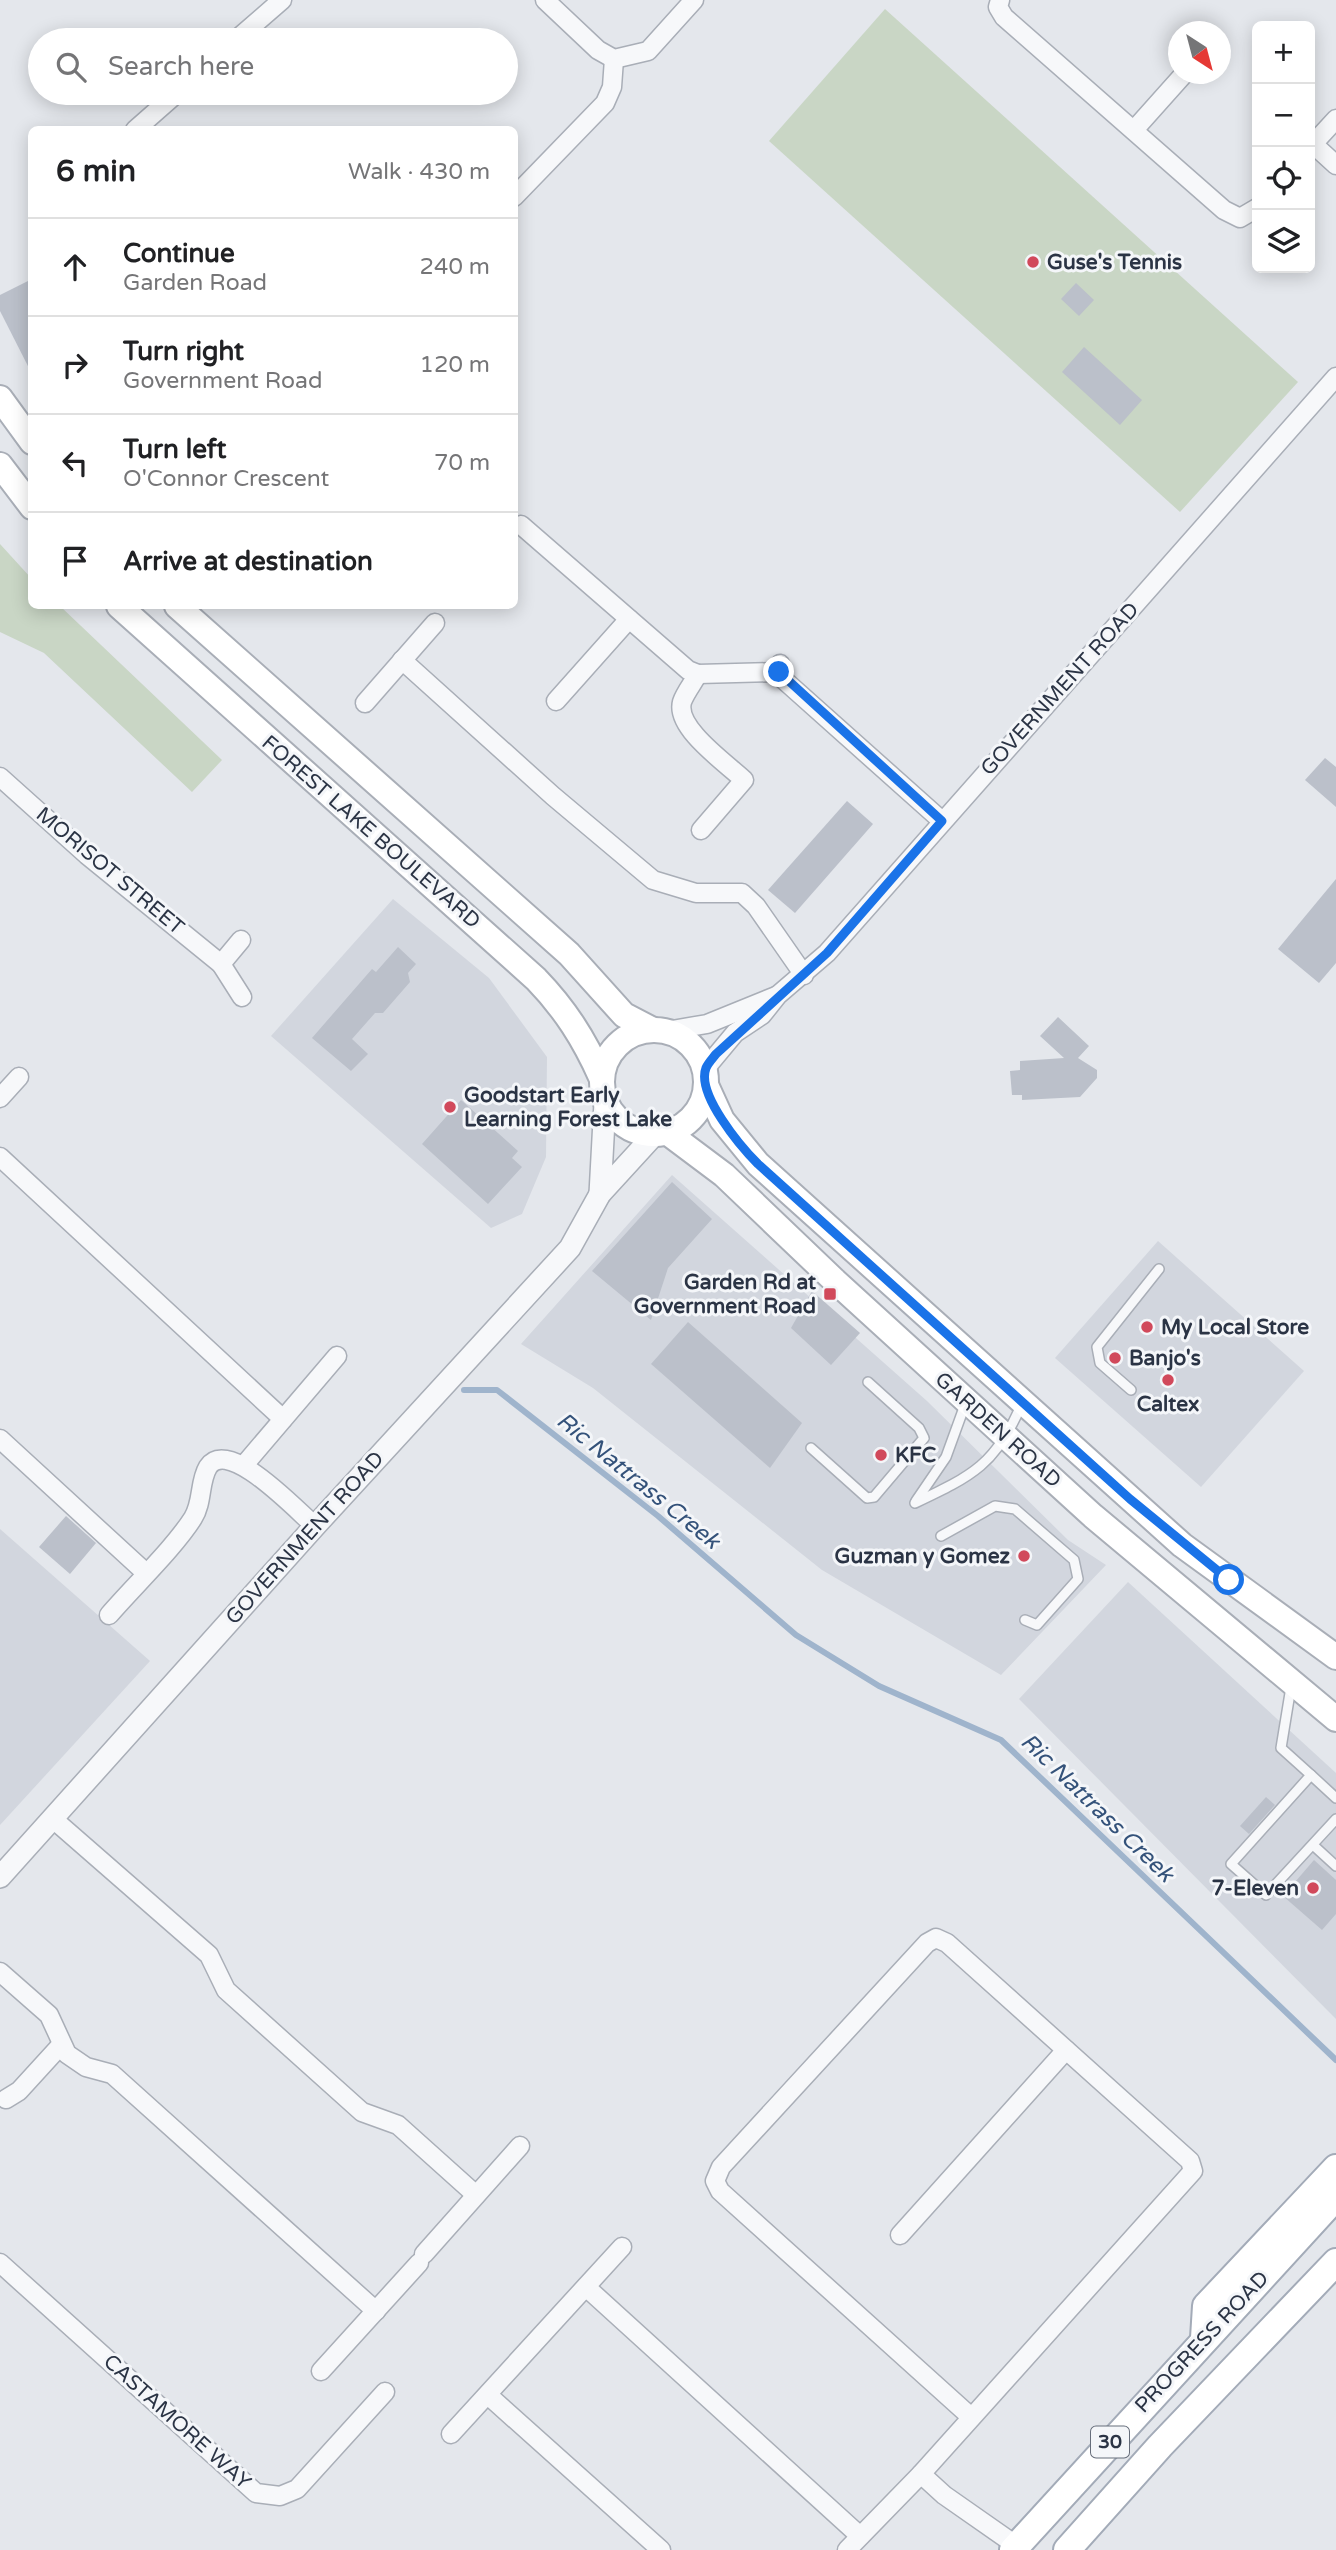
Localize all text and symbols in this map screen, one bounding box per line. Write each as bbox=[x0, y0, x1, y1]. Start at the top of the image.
north arrow bbox=[1168, 21, 1231, 84]
map controls bbox=[1252, 21, 1315, 273]
button: + bbox=[1252, 21, 1315, 84]
search box bbox=[28, 28, 518, 105]
icon: search bbox=[52, 48, 90, 86]
text: Search here bbox=[108, 51, 254, 82]
button: − bbox=[1252, 84, 1315, 147]
button: locate bbox=[1252, 147, 1315, 210]
text: 6 min bbox=[56, 153, 136, 190]
text: Walk · 430 m bbox=[348, 158, 490, 186]
button: layers bbox=[1252, 210, 1315, 273]
text: Continue bbox=[123, 238, 235, 269]
icon: ahead bbox=[56, 248, 94, 286]
place label: Guse's Tennis bbox=[1047, 250, 1182, 275]
text: 240 m bbox=[420, 253, 490, 281]
marker: Guse's Tennis bbox=[1025, 254, 1041, 270]
text: Garden Road bbox=[123, 269, 267, 297]
text: Turn right bbox=[123, 336, 244, 367]
icon: right bbox=[56, 346, 94, 384]
text: 120 m bbox=[420, 351, 490, 379]
text: Government Road bbox=[123, 367, 323, 395]
text: Turn left bbox=[123, 434, 226, 465]
icon: left bbox=[56, 444, 94, 482]
text: 70 m bbox=[434, 449, 490, 477]
text: O'Connor Crescent bbox=[123, 465, 329, 493]
icon: arrive bbox=[56, 542, 94, 580]
text: Arrive at destination bbox=[123, 546, 373, 577]
street label: GOVERNMENT ROAD bbox=[976, 597, 1144, 781]
route end bbox=[763, 656, 794, 687]
street label: FOREST LAKE BOULEVARD bbox=[257, 730, 485, 934]
street label: MORISOT STREET bbox=[31, 802, 189, 940]
place label: Goodstart Early Learning Forest Lake bbox=[464, 1083, 672, 1132]
marker: Goodstart Early Learning Forest Lake bbox=[442, 1099, 458, 1115]
place label: Garden Rd at Government Road bbox=[634, 1270, 816, 1319]
marker: Garden Rd at Government Road bbox=[822, 1286, 838, 1302]
place label: My Local Store bbox=[1161, 1315, 1309, 1340]
marker: My Local Store bbox=[1139, 1319, 1155, 1335]
place label: Banjo's bbox=[1129, 1346, 1201, 1371]
marker: Banjo's bbox=[1107, 1350, 1123, 1366]
street label: GARDEN ROAD bbox=[930, 1367, 1066, 1493]
marker: Caltex bbox=[1160, 1372, 1176, 1388]
place label: Caltex bbox=[1137, 1392, 1199, 1417]
water label: Ric Nattrass Creek bbox=[551, 1407, 726, 1556]
place label: KFC bbox=[895, 1443, 936, 1468]
street label: GOVERNMENT ROAD bbox=[221, 1446, 389, 1630]
marker: KFC bbox=[873, 1447, 889, 1463]
place label: Guzman y Gomez bbox=[835, 1544, 1011, 1569]
marker: Guzman y Gomez bbox=[1016, 1548, 1032, 1564]
route start bbox=[1213, 1564, 1244, 1595]
water label: Ric Nattrass Creek bbox=[1015, 1728, 1180, 1889]
place label: 7-Eleven bbox=[1212, 1876, 1299, 1901]
marker: 7-Eleven bbox=[1305, 1880, 1321, 1896]
street label: PROGRESS ROAD bbox=[1130, 2266, 1274, 2418]
street label: CASTAMORE WAY bbox=[98, 2349, 256, 2495]
road number: 30 bbox=[1091, 2426, 1129, 2458]

